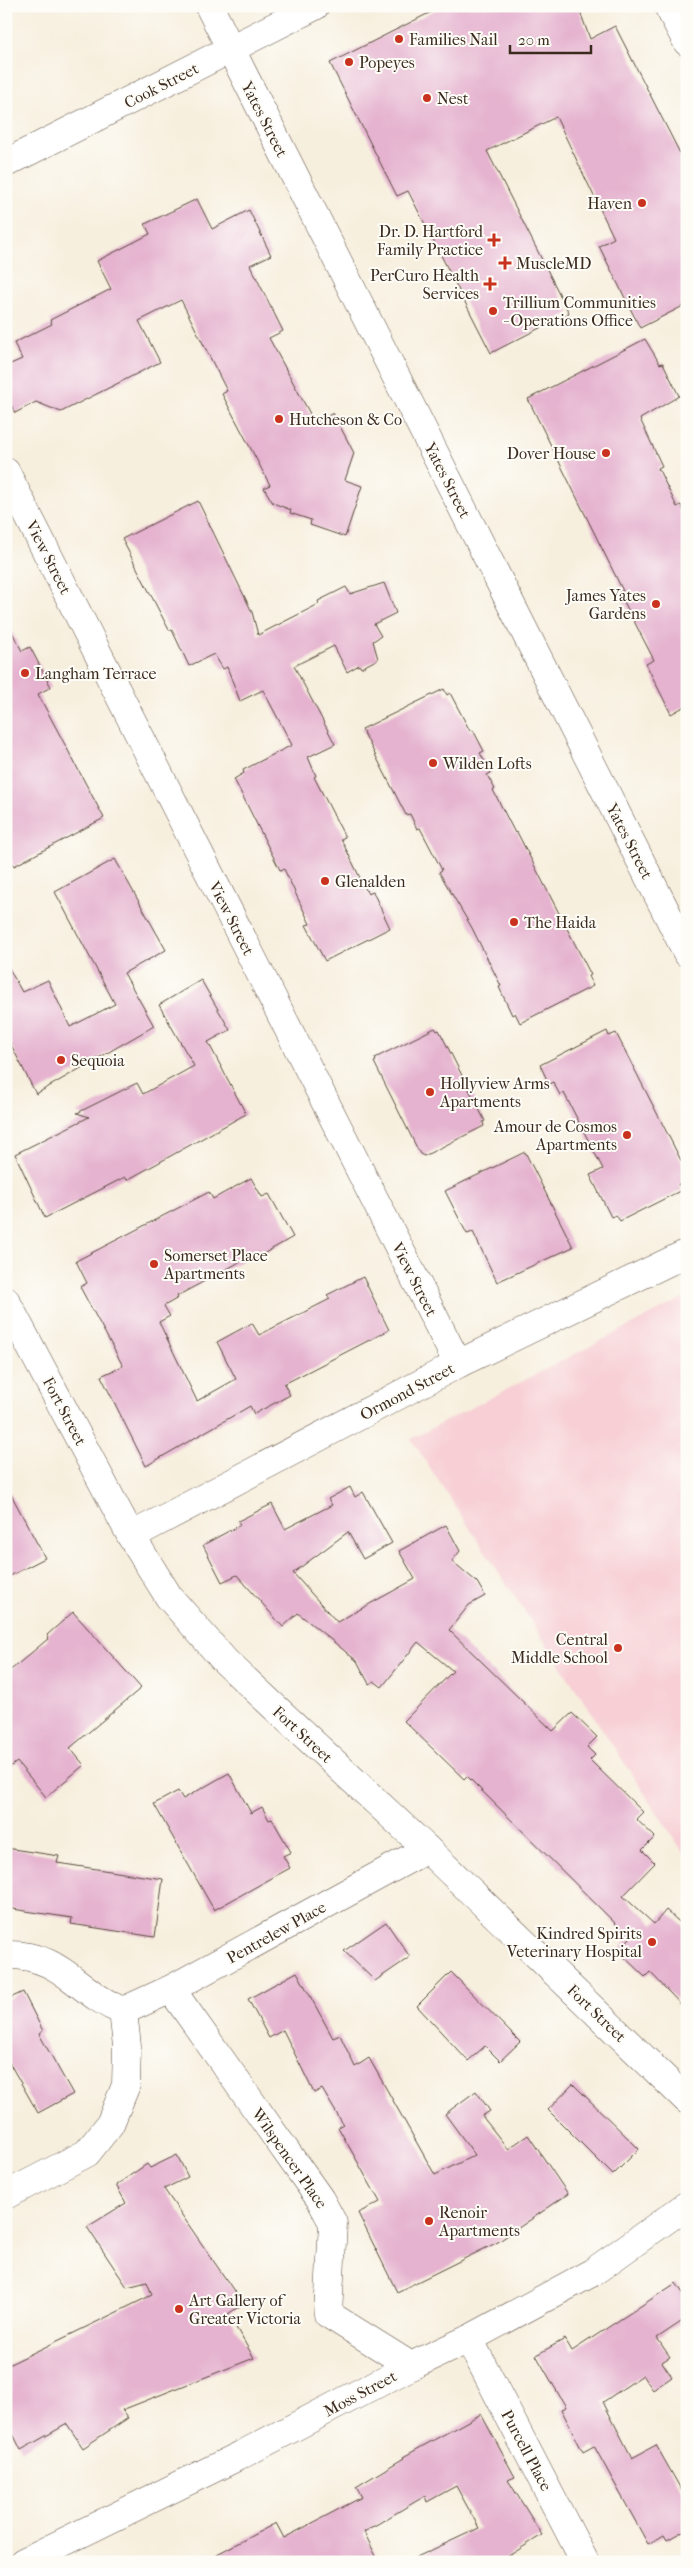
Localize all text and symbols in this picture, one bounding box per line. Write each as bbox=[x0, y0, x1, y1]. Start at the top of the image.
scale bar bbox=[510, 22, 592, 54]
place label: Families Nail bbox=[409, 30, 498, 49]
text: 20 m bbox=[518, 31, 550, 49]
marker: Families Nail bbox=[393, 33, 405, 45]
place label: Popeyes bbox=[359, 53, 415, 72]
marker: Popeyes bbox=[343, 56, 355, 68]
street label: Cook Street bbox=[121, 59, 202, 112]
street label: Yates Street bbox=[237, 77, 292, 160]
place label: Nest bbox=[437, 89, 469, 108]
marker: Nest bbox=[421, 92, 433, 104]
place label: Haven bbox=[587, 194, 633, 213]
marker: Haven bbox=[636, 197, 648, 209]
place label: Dr. D. Hartford Family Practice bbox=[377, 222, 483, 259]
marker: Dr. D. Hartford Family Practice bbox=[487, 233, 501, 247]
place label: MuscleMD bbox=[516, 254, 591, 273]
marker: MuscleMD bbox=[498, 256, 512, 270]
place label: PerCuro Health Services bbox=[370, 266, 479, 303]
marker: PerCuro Health Services bbox=[483, 277, 497, 291]
place label: Trillium Communities - Operations Office bbox=[503, 293, 656, 330]
marker: Trillium Communities - Operations Office bbox=[487, 305, 499, 317]
place label: Hutcheson & Co bbox=[289, 410, 402, 429]
marker: Hutcheson & Co bbox=[273, 413, 285, 425]
street label: Yates Street bbox=[420, 438, 475, 521]
place label: Dover House bbox=[507, 444, 596, 463]
marker: Dover House bbox=[600, 447, 612, 459]
street label: View Street bbox=[21, 516, 75, 598]
place label: James Yates Gardens bbox=[564, 586, 646, 623]
marker: James Yates Gardens bbox=[650, 598, 662, 610]
place label: Langham Terrace bbox=[35, 664, 156, 683]
marker: Langham Terrace bbox=[19, 667, 31, 679]
place label: Wilden Lofts bbox=[442, 754, 532, 773]
marker: Wilden Lofts bbox=[427, 757, 439, 769]
street label: Yates Street bbox=[602, 799, 657, 882]
place label: Glenalden bbox=[335, 872, 406, 891]
marker: Glenalden bbox=[319, 875, 331, 887]
street label: View Street bbox=[204, 877, 258, 959]
place label: The Haida bbox=[524, 913, 597, 932]
marker: The Haida bbox=[508, 916, 520, 928]
place label: Sequoia bbox=[71, 1051, 125, 1070]
marker: Sequoia bbox=[55, 1054, 67, 1066]
place label: Hollyview Arms Apartments bbox=[439, 1074, 550, 1111]
marker: Hollyview Arms Apartments bbox=[424, 1086, 436, 1098]
place label: Amour de Cosmos Apartments bbox=[493, 1117, 617, 1154]
marker: Amour de Cosmos Apartments bbox=[621, 1129, 633, 1141]
street label: View Street bbox=[387, 1238, 441, 1320]
place label: Somerset Place Apartments bbox=[163, 1246, 268, 1283]
marker: Somerset Place Apartments bbox=[148, 1258, 160, 1270]
street label: Ormond Street bbox=[357, 1358, 458, 1424]
street label: Fort Street bbox=[39, 1374, 91, 1449]
place label: Central Middle School bbox=[511, 1630, 609, 1667]
marker: Central Middle School bbox=[612, 1642, 624, 1654]
street label: Fort Street bbox=[269, 1702, 337, 1767]
street label: Pentrelew Place bbox=[223, 1897, 329, 1968]
place label: Kindred Spirits Veterinary Hospital bbox=[506, 1924, 643, 1961]
marker: Kindred Spirits Veterinary Hospital bbox=[646, 1936, 658, 1948]
street label: Fort Street bbox=[563, 1981, 630, 2046]
street label: Wilspencer Place bbox=[247, 2104, 331, 2212]
place label: Renoir Apartments bbox=[438, 2203, 520, 2240]
marker: Renoir Apartments bbox=[423, 2215, 435, 2227]
place label: Art Gallery of Greater Victoria bbox=[188, 2291, 302, 2328]
marker: Art Gallery of Greater Victoria bbox=[173, 2303, 185, 2315]
street label: Moss Street bbox=[320, 2366, 400, 2421]
street label: Purcell Place bbox=[497, 2406, 556, 2494]

